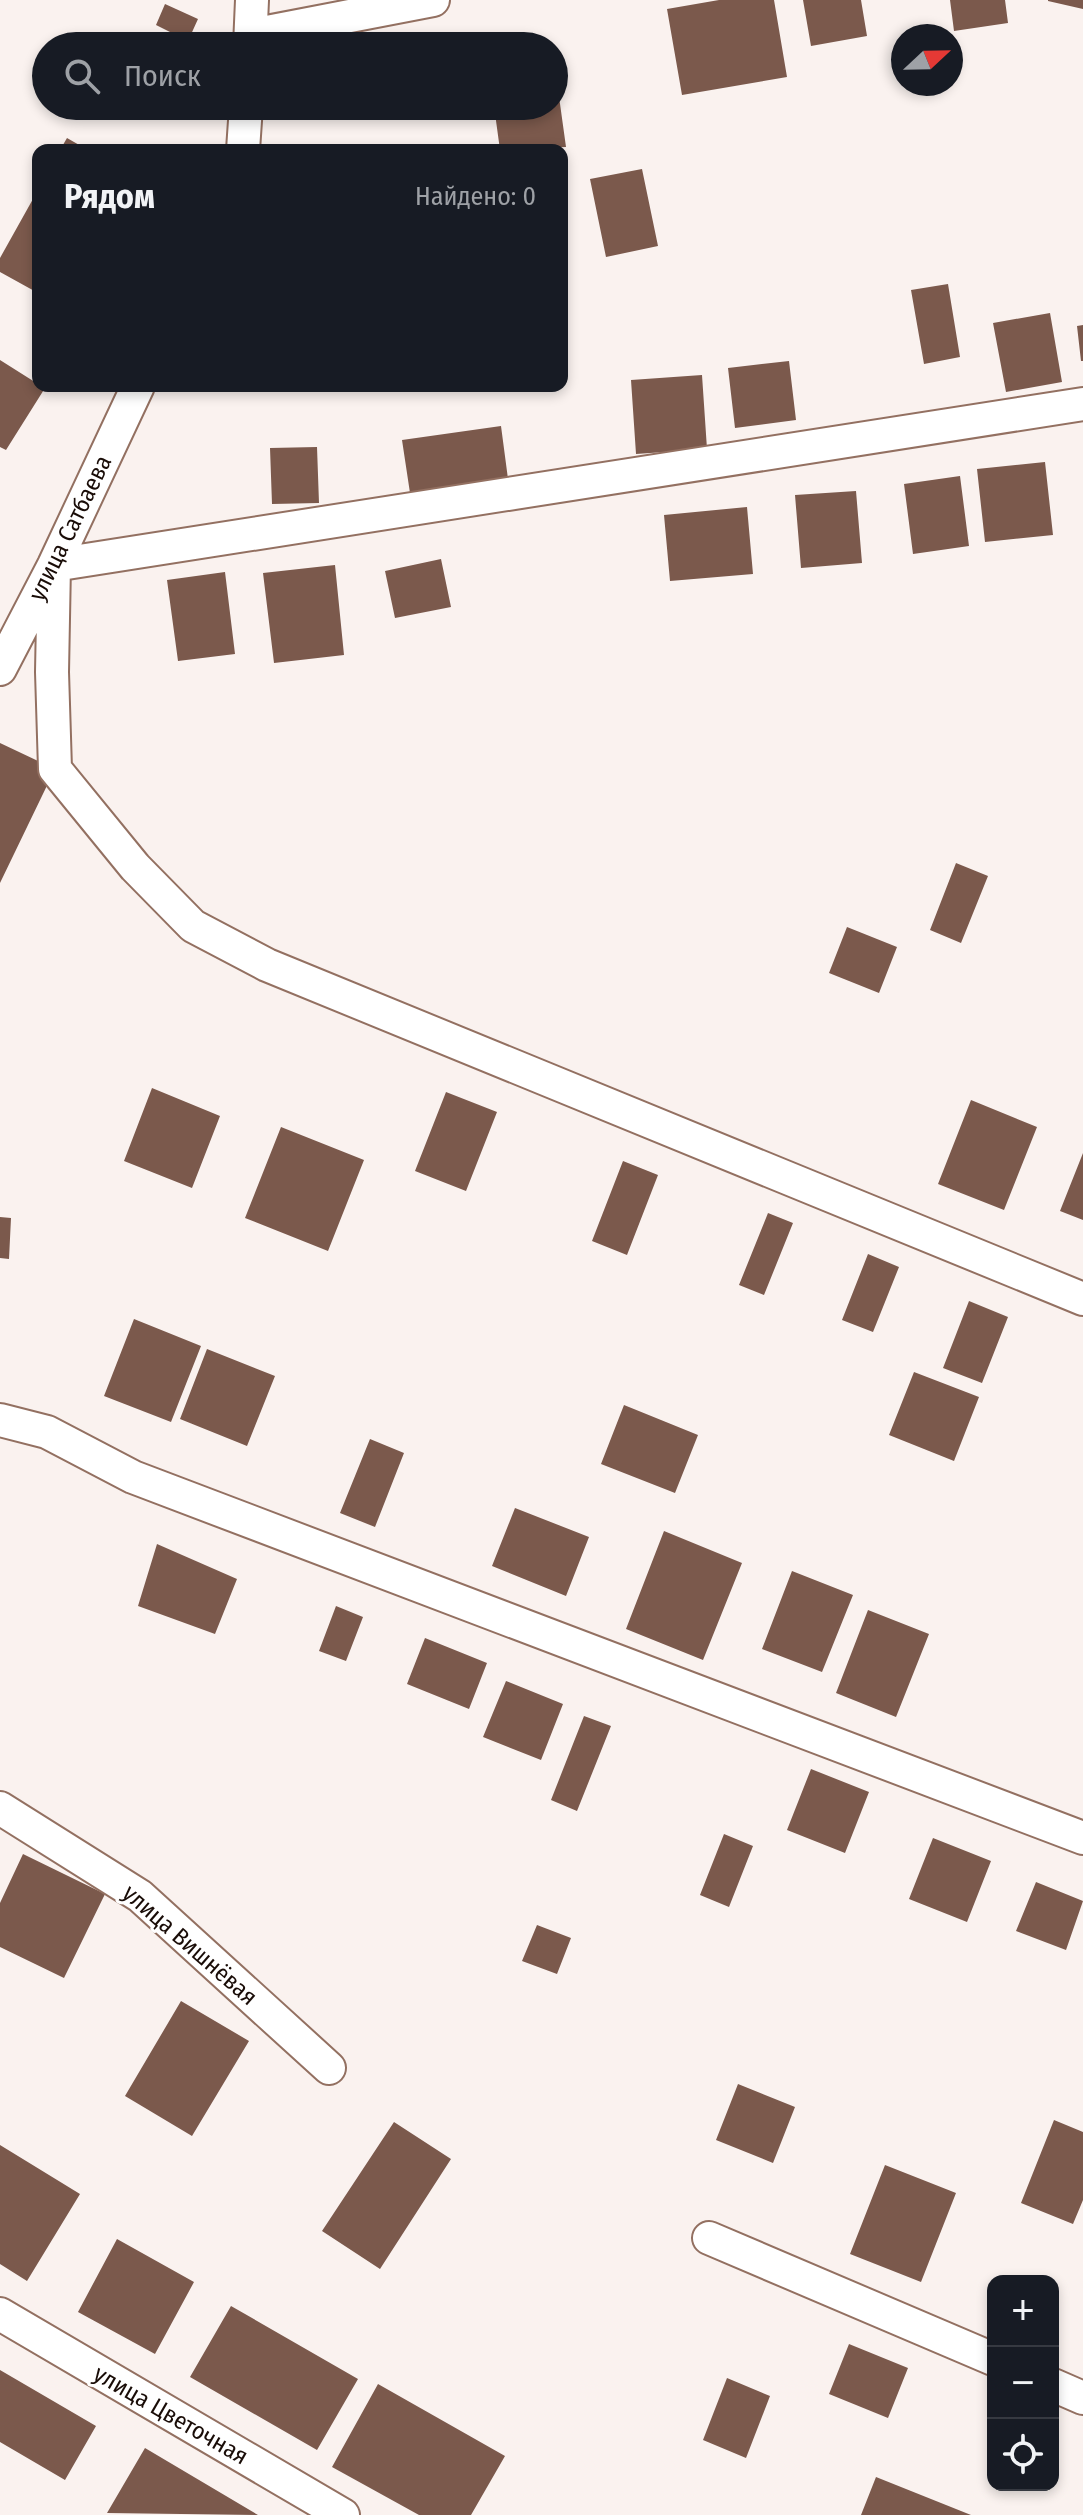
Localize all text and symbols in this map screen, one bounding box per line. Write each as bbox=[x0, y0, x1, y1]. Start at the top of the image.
north arrow bbox=[891, 24, 963, 96]
search box bbox=[32, 32, 568, 120]
icon: search bbox=[60, 54, 104, 98]
text: Поиск bbox=[124, 58, 201, 94]
text: Рядом bbox=[64, 176, 155, 217]
text: Найдено: 0 bbox=[415, 181, 536, 212]
street label: улица Сатбаева bbox=[23, 451, 117, 605]
street label: улица Вишнёвая bbox=[117, 1879, 263, 2011]
map controls bbox=[987, 2275, 1059, 2491]
button: + bbox=[987, 2275, 1059, 2347]
button: − bbox=[987, 2347, 1059, 2419]
street label: улица Цветочная bbox=[89, 2359, 253, 2471]
button: locate bbox=[987, 2419, 1059, 2491]

